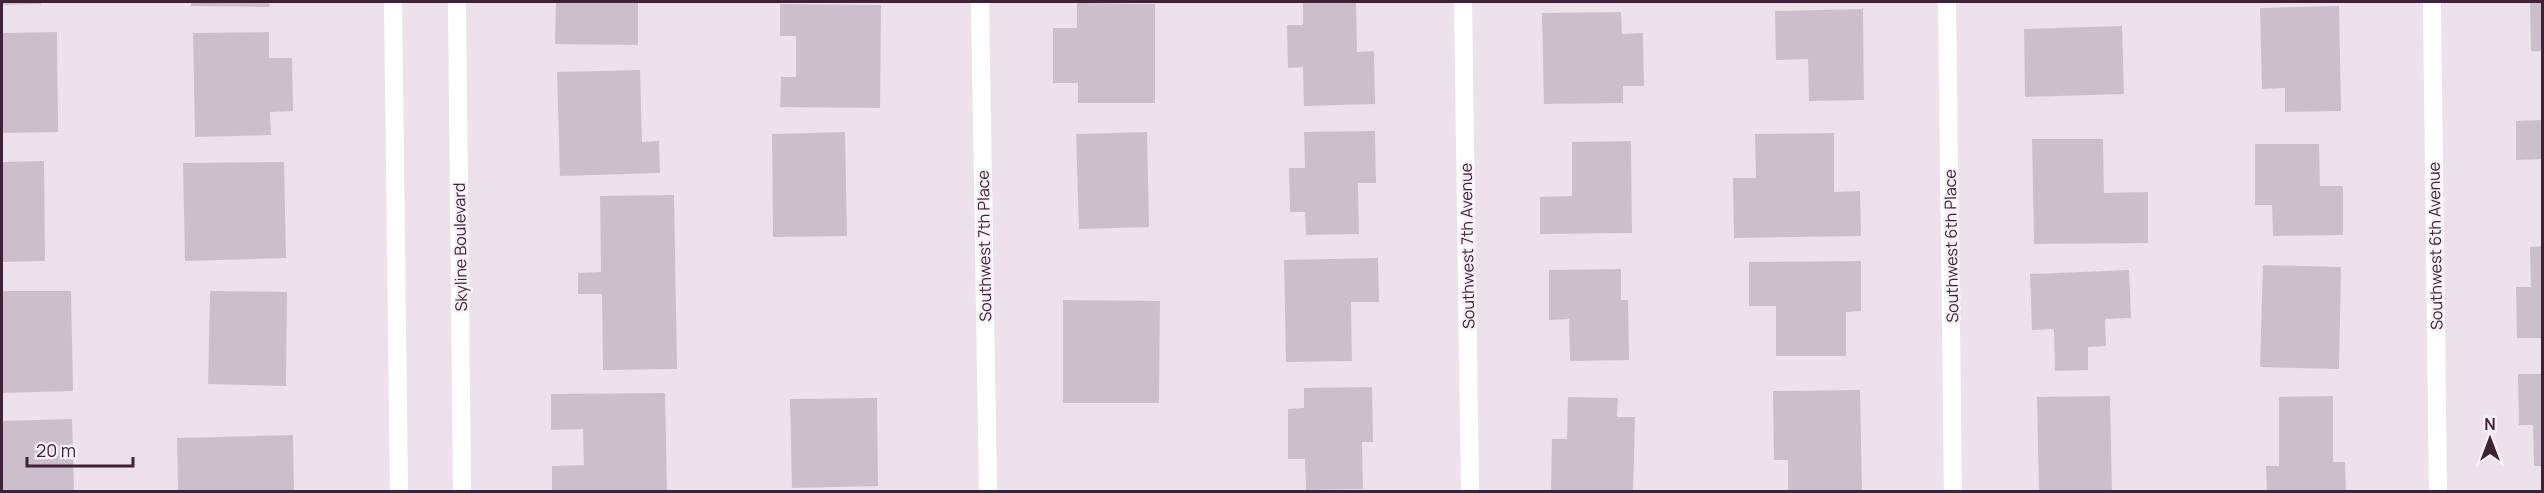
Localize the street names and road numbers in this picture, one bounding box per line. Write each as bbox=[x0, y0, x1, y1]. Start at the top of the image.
street label: Southwest 6th Avenue bbox=[2423, 162, 2447, 330]
street label: Southwest 7th Avenue bbox=[1455, 163, 1479, 329]
street label: Southwest 6th Place bbox=[1939, 169, 1963, 323]
street label: Southwest 7th Place bbox=[972, 170, 996, 322]
street label: Skyline Boulevard bbox=[448, 182, 472, 312]

